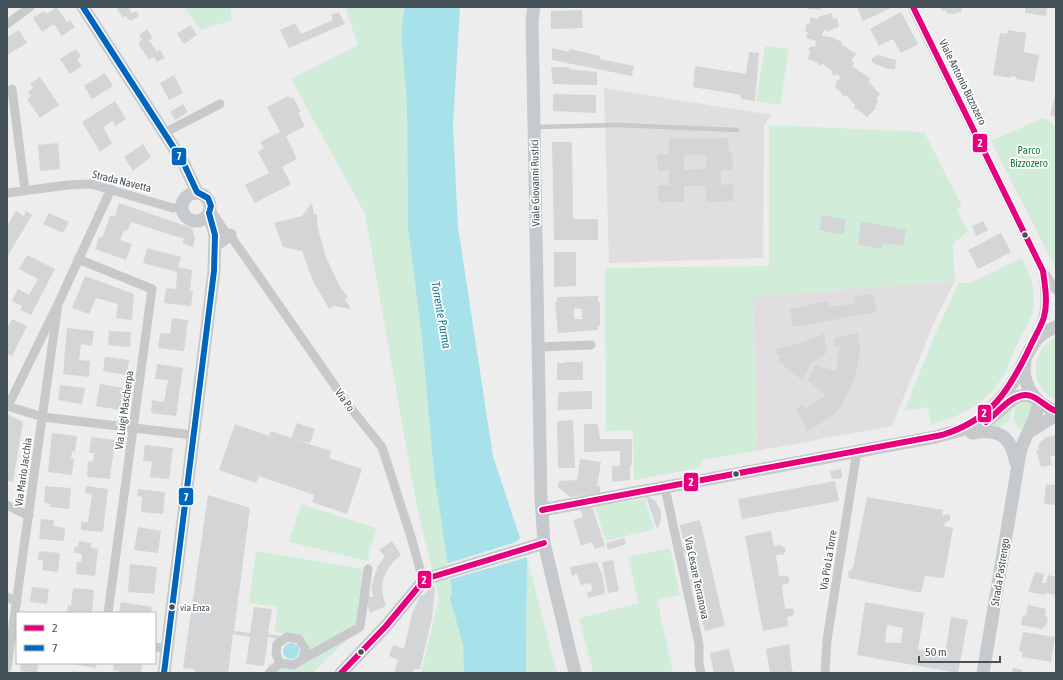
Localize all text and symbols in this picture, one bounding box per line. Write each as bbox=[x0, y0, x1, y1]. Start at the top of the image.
street label: Viale Antonio Bizzozero bbox=[937, 37, 989, 127]
line badge: 2 bbox=[972, 133, 988, 153]
text: 2 bbox=[977, 137, 983, 149]
street label: Viale Giovanni Rustici bbox=[528, 139, 542, 227]
park label: Parco Bizzozero bbox=[1010, 144, 1048, 169]
line badge: 7 bbox=[171, 147, 187, 166]
text: 7 bbox=[176, 150, 182, 162]
street label: Strada Navetta bbox=[91, 168, 153, 194]
unlabelled marker bbox=[1020, 230, 1030, 240]
water label: Torrente Parma bbox=[428, 280, 454, 350]
street label: Via Luigi Mascherpa bbox=[113, 370, 135, 450]
street label: Via Po bbox=[333, 386, 357, 414]
line badge: 2 bbox=[977, 404, 992, 423]
text: 2 bbox=[981, 407, 987, 419]
street label: Via Mario Jacchia bbox=[12, 437, 34, 507]
unlabelled marker bbox=[731, 469, 741, 479]
line badge: 2 bbox=[683, 472, 699, 492]
text: 2 bbox=[688, 476, 694, 488]
line badge: 7 bbox=[178, 487, 194, 506]
text: 7 bbox=[183, 491, 189, 503]
street label: Via Pio La Torre bbox=[817, 529, 839, 591]
street label: Via Cesare Terranova bbox=[682, 536, 712, 620]
street label: Strada Pastrengo bbox=[989, 537, 1011, 607]
line badge: 2 bbox=[417, 570, 432, 589]
text: 2 bbox=[421, 574, 427, 586]
marker: via Enza bbox=[167, 602, 177, 612]
place label: via Enza bbox=[180, 602, 210, 613]
legend bbox=[16, 612, 156, 664]
text: 2 bbox=[52, 621, 58, 635]
scale bar bbox=[919, 638, 1000, 664]
text: 7 bbox=[52, 641, 58, 655]
text: 50 m bbox=[925, 645, 947, 659]
unlabelled marker bbox=[356, 647, 366, 657]

